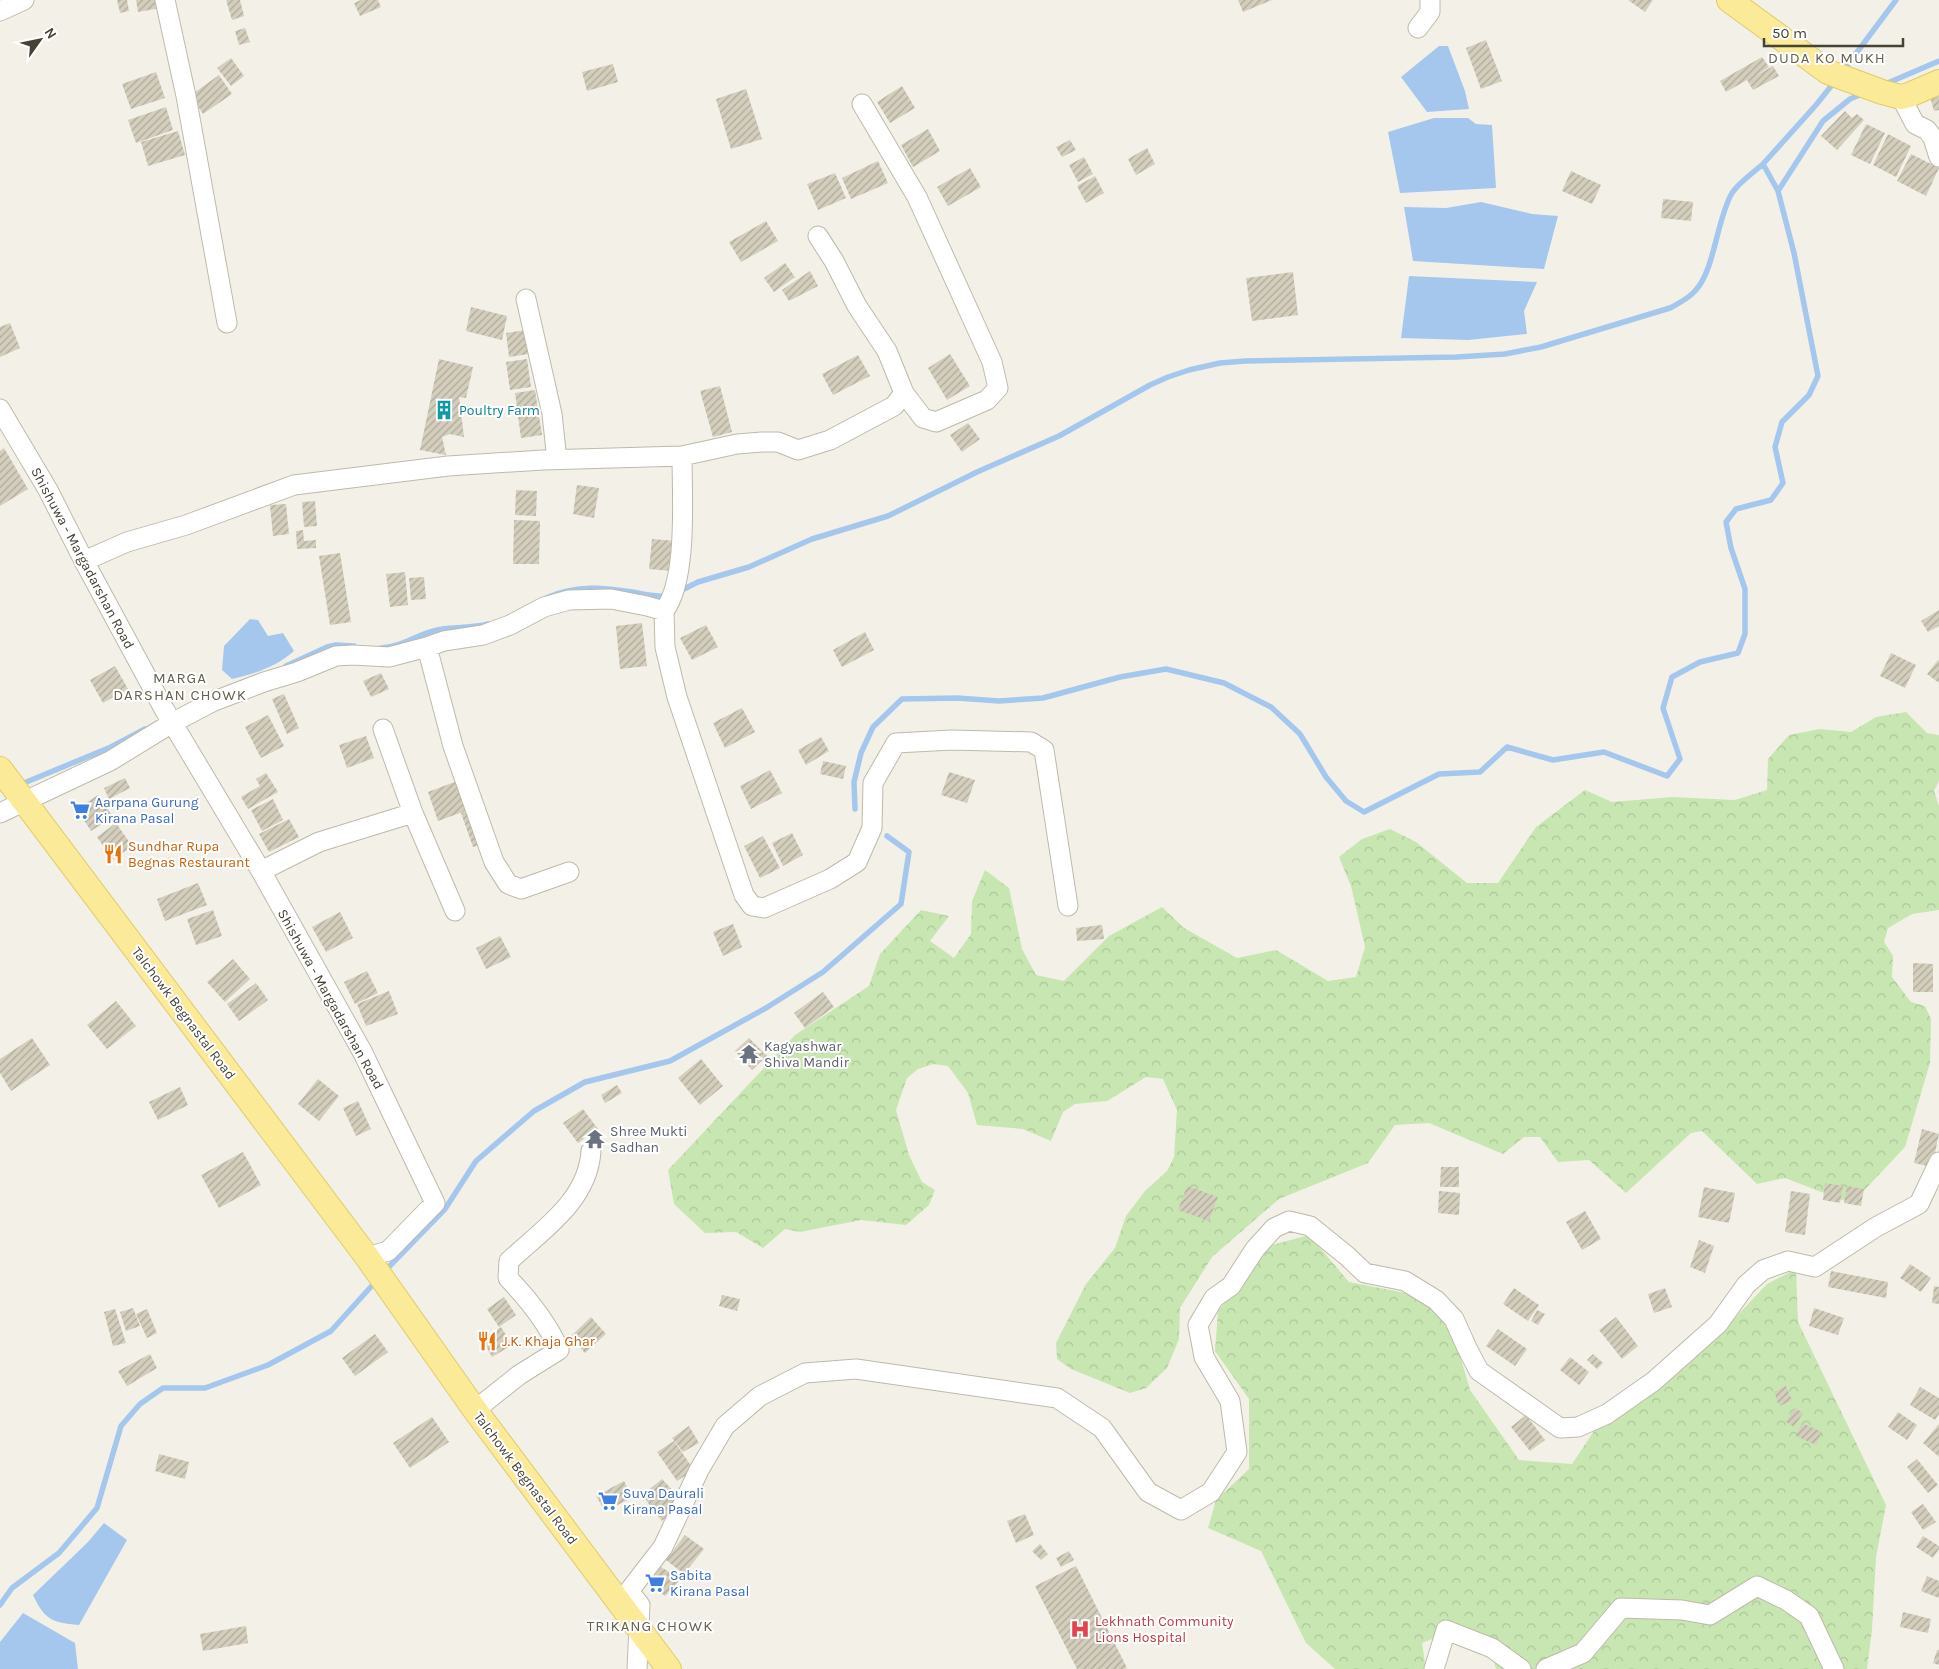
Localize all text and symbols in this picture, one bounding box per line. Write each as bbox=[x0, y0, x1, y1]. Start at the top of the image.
north arrow bbox=[15, 15, 65, 65]
scale bar bbox=[1764, 15, 1903, 47]
text: N bbox=[41, 24, 60, 42]
text: 50 m bbox=[1772, 24, 1807, 42]
district label: DUDA KO MUKH bbox=[1768, 49, 1886, 67]
building icon: Poultry Farm bbox=[433, 399, 455, 421]
place label: Poultry Farm bbox=[459, 402, 540, 419]
street label: Shishuwa - Margadarshan Road bbox=[27, 464, 138, 652]
district label: MARGA DARSHAN CHOWK bbox=[113, 669, 247, 704]
place label: Aarpana Gurung Kirana Pasal bbox=[95, 794, 199, 827]
supermarket icon: Aarpana Gurung Kirana Pasal bbox=[69, 799, 91, 821]
place label: Sundhar Rupa Begnas Restaurant bbox=[128, 838, 250, 871]
restaurant icon: Sundhar Rupa Begnas Restaurant bbox=[102, 843, 124, 865]
street label: Shishuwa - Margadarshan Road bbox=[274, 906, 387, 1092]
street label: Talchowk Begnastal Road bbox=[128, 944, 239, 1083]
place label: Kagyashwar Shiva Mandir bbox=[764, 1038, 850, 1071]
temple icon: Kagyashwar Shiva Mandir bbox=[738, 1043, 760, 1065]
place label: Shree Mukti Sadhan bbox=[610, 1123, 687, 1156]
temple icon: Shree Mukti Sadhan bbox=[584, 1128, 606, 1150]
restaurant icon: J.K. Khaja Ghar bbox=[476, 1330, 498, 1352]
place label: J.K. Khaja Ghar bbox=[502, 1333, 596, 1350]
street label: Talchowk Begnastal Road bbox=[470, 1409, 581, 1548]
place label: Suva Daurali Kirana Pasal bbox=[623, 1485, 704, 1518]
supermarket icon: Suva Daurali Kirana Pasal bbox=[597, 1490, 619, 1512]
place label: Sabita Kirana Pasal bbox=[670, 1567, 749, 1600]
supermarket icon: Sabita Kirana Pasal bbox=[644, 1572, 666, 1594]
place label: Lekhnath Community Lions Hospital bbox=[1095, 1613, 1234, 1646]
district label: TRIKANG CHOWK bbox=[587, 1617, 713, 1635]
hospital icon: Lekhnath Community Lions Hospital bbox=[1069, 1618, 1091, 1640]

